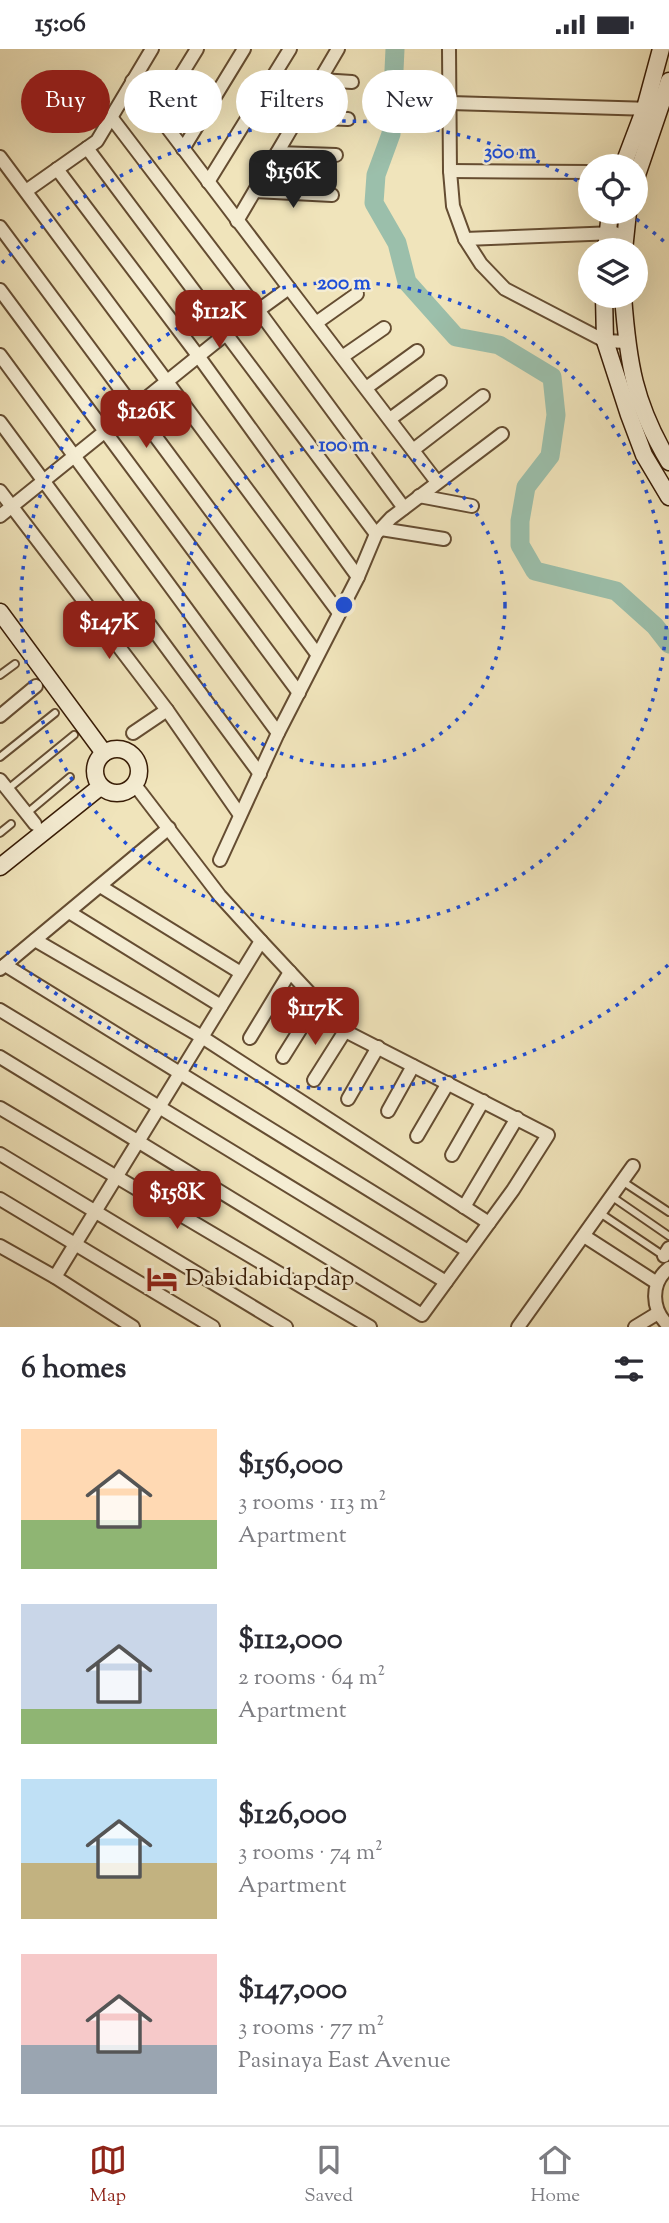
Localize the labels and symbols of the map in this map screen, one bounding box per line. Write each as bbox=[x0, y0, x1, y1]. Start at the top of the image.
text: 300 m bbox=[484, 138, 537, 168]
pin: $156K bbox=[244, 151, 342, 210]
text: 200 m bbox=[317, 269, 372, 299]
pin: $112K bbox=[170, 291, 268, 350]
pin: $126K bbox=[97, 391, 195, 450]
text: 100 m bbox=[319, 431, 370, 461]
centre of rings bbox=[332, 593, 356, 617]
pin: $147K bbox=[60, 601, 158, 661]
pin: $117K bbox=[266, 988, 364, 1047]
pin: $158K bbox=[128, 1171, 226, 1231]
hotel icon: Dabidabidapdap bbox=[145, 1262, 179, 1296]
place label: Dabidabidapdap bbox=[185, 1262, 354, 1296]

